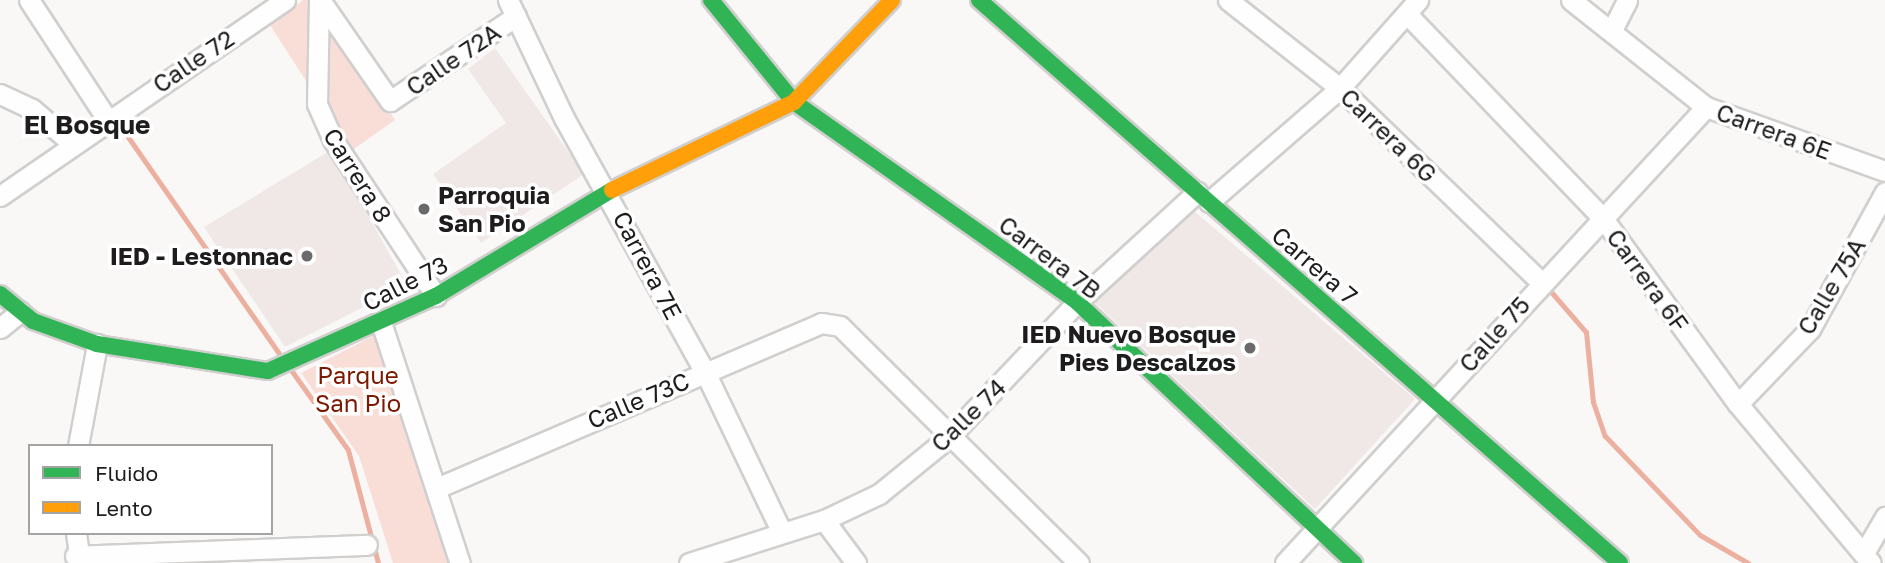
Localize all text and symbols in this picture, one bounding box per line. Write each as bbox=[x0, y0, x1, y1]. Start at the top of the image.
street label: Calle 72A bbox=[400, 17, 506, 101]
street label: Calle 72 bbox=[147, 23, 239, 99]
street label: Carrera 6G bbox=[1335, 82, 1443, 188]
street label: Carrera 6E bbox=[1713, 97, 1835, 165]
district label: El Bosque bbox=[24, 109, 150, 141]
street label: Carrera 8 bbox=[318, 123, 398, 227]
place label: Parroquia San Pio bbox=[438, 181, 550, 237]
marker: Parroquia San Pio bbox=[416, 201, 432, 217]
street label: Carrera 7E bbox=[608, 206, 688, 324]
street label: Carrera 7B bbox=[994, 209, 1106, 305]
street label: Carrera 7 bbox=[1266, 220, 1364, 310]
street label: Carrera 6F bbox=[1601, 223, 1695, 337]
street label: Calle 75A bbox=[1791, 232, 1871, 340]
place label: IED - Lestonnac bbox=[110, 242, 293, 270]
marker: IED - Lestonnac bbox=[299, 248, 315, 264]
street label: Calle 73 bbox=[358, 249, 452, 317]
street label: Calle 75 bbox=[1453, 290, 1535, 378]
place label: IED Nuevo Bosque Pies Descalzos bbox=[1021, 320, 1236, 376]
marker: IED Nuevo Bosque Pies Descalzos bbox=[1242, 340, 1258, 356]
park label: Parque San Pio bbox=[315, 361, 401, 417]
street label: Calle 73C bbox=[583, 366, 693, 434]
street label: Calle 74 bbox=[925, 373, 1011, 457]
legend bbox=[28, 444, 273, 535]
text: Fluido bbox=[95, 460, 158, 486]
text: Lento bbox=[95, 495, 153, 521]

